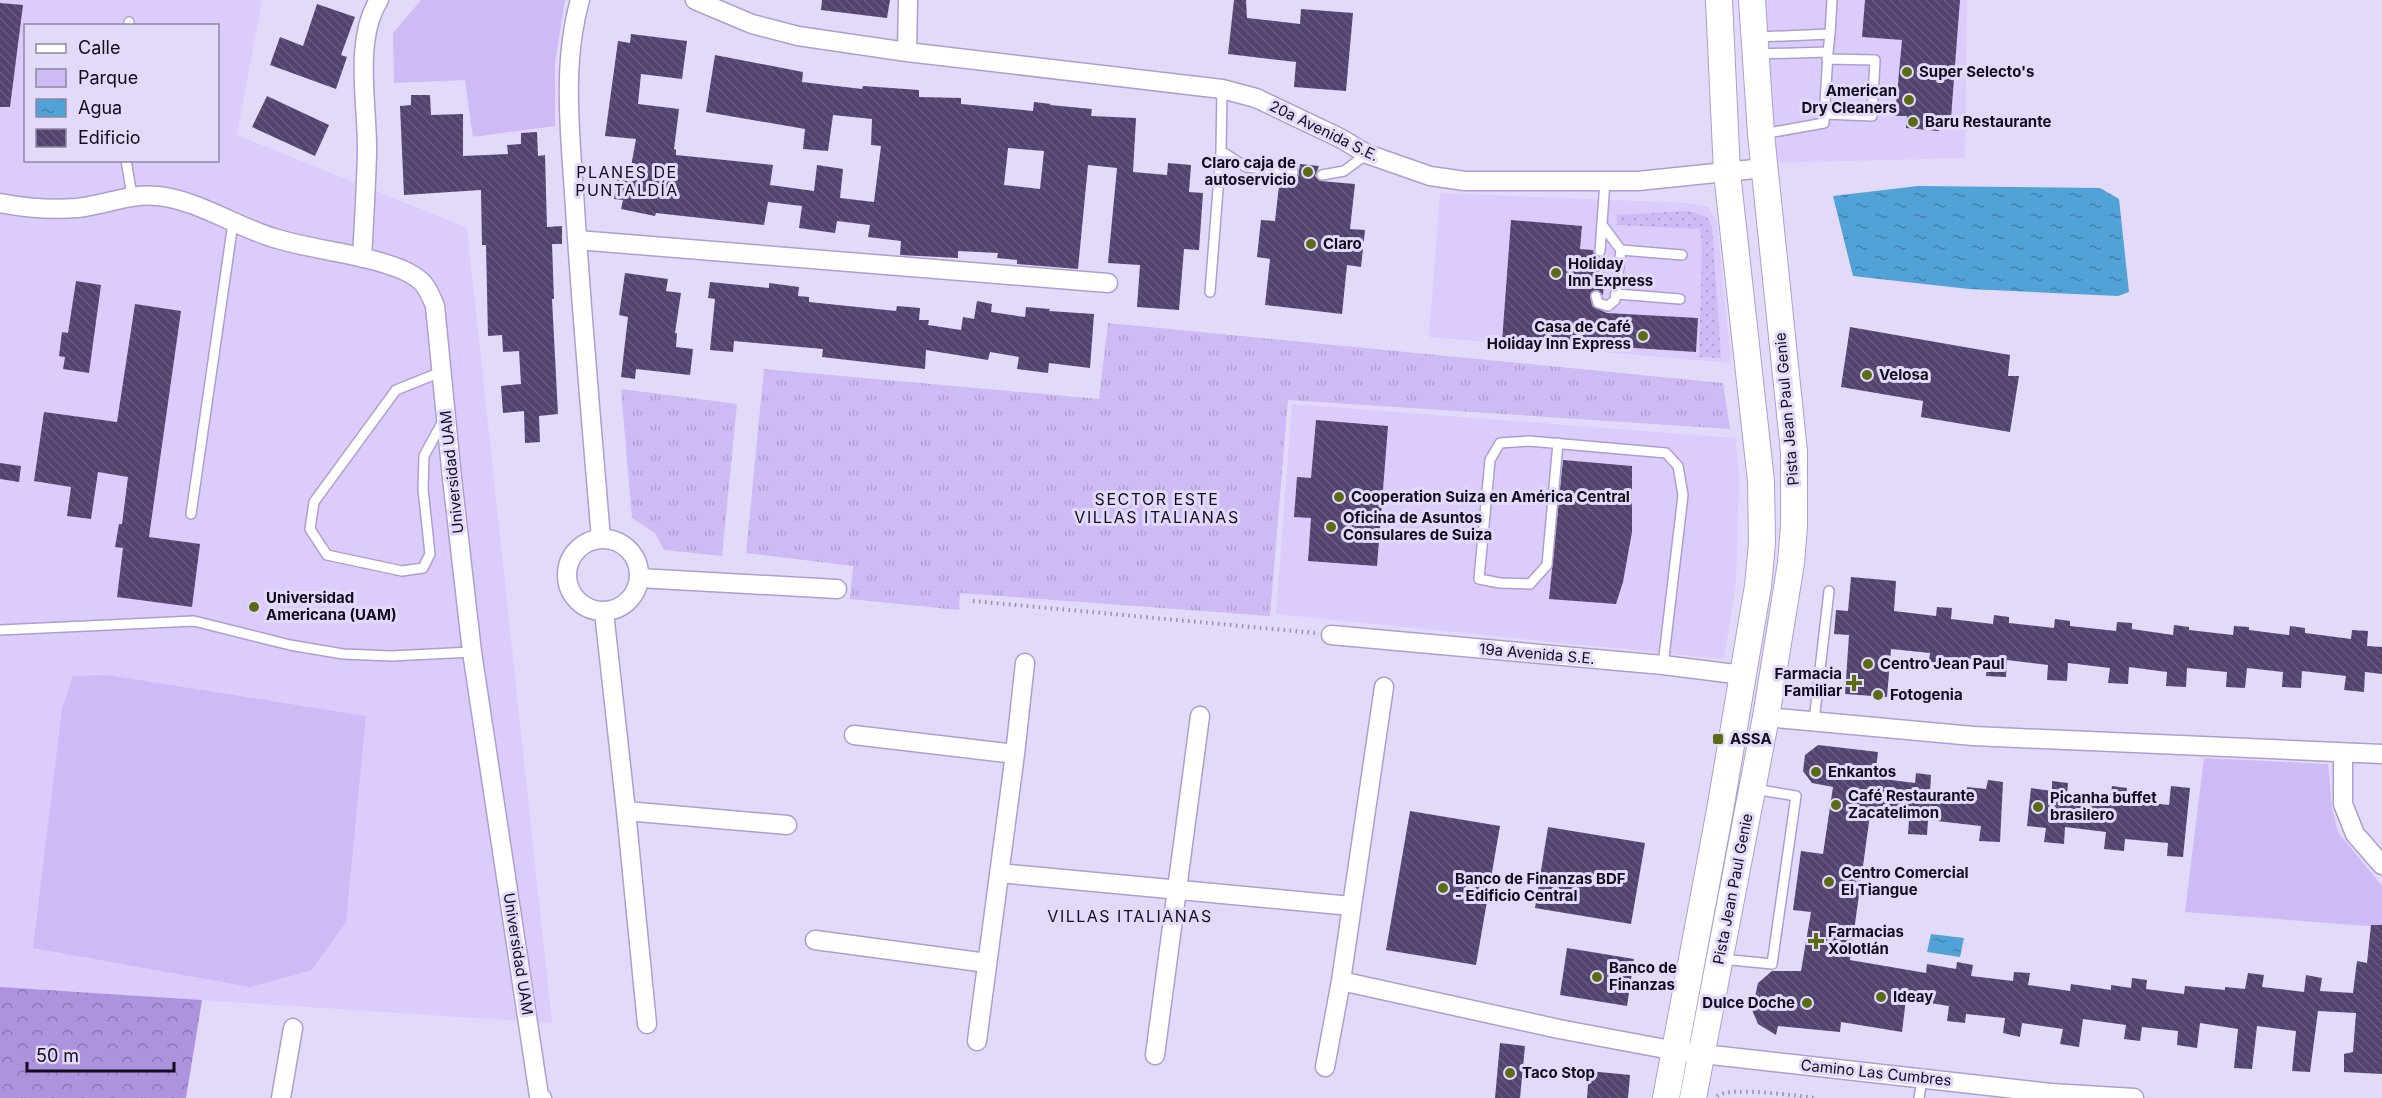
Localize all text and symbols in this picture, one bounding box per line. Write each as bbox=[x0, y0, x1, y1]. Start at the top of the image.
legend bbox=[24, 24, 219, 162]
text: Calle bbox=[78, 37, 120, 58]
place label: Super Selecto's bbox=[1919, 62, 2034, 81]
marker: Super Selecto's bbox=[1900, 65, 1914, 79]
text: Parque bbox=[78, 67, 138, 88]
place label: American Dry Cleaners bbox=[1802, 81, 1897, 117]
marker: American Dry Cleaners bbox=[1902, 93, 1916, 107]
street label: 20a Avenida S.E. bbox=[1267, 96, 1382, 165]
text: Agua bbox=[78, 97, 122, 118]
place label: Baru Restaurante bbox=[1925, 112, 2052, 131]
marker: Baru Restaurante bbox=[1906, 115, 1920, 129]
text: Edificio bbox=[78, 127, 141, 148]
place label: Claro caja de autoservicio bbox=[1201, 153, 1296, 189]
district label: PLANES DE PUNTALDÍA bbox=[575, 162, 679, 200]
marker: Claro caja de autoservicio bbox=[1301, 165, 1315, 179]
place label: Claro bbox=[1323, 234, 1362, 253]
marker: Claro bbox=[1304, 237, 1318, 251]
place label: Holiday Inn Express bbox=[1568, 254, 1653, 290]
marker: Holiday Inn Express bbox=[1549, 266, 1563, 280]
place label: Casa de Café Holiday Inn Express bbox=[1487, 317, 1631, 353]
marker: Casa de Café Holiday Inn Express bbox=[1636, 329, 1650, 343]
street label: Pista Jean Paul Genie bbox=[1770, 332, 1803, 486]
place label: Velosa bbox=[1879, 365, 1929, 384]
marker: Velosa bbox=[1860, 368, 1874, 382]
street label: Universidad UAM bbox=[436, 410, 467, 534]
place label: Cooperation Suiza en América Central bbox=[1351, 487, 1630, 506]
district label: SECTOR ESTE VILLAS ITALIANAS bbox=[1074, 489, 1240, 527]
marker: Cooperation Suiza en América Central bbox=[1332, 490, 1346, 504]
place label: Oficina de Asuntos Consulares de Suiza bbox=[1343, 508, 1492, 544]
marker: Oficina de Asuntos Consulares de Suiza bbox=[1324, 520, 1338, 534]
place label: Universidad Americana (UAM) bbox=[266, 588, 397, 624]
marker: Universidad Americana (UAM) bbox=[247, 600, 261, 614]
street label: 19a Avenida S.E. bbox=[1478, 639, 1596, 668]
place label: Centro Jean Paul bbox=[1880, 654, 2004, 673]
marker: Centro Jean Paul bbox=[1861, 657, 1875, 671]
place label: Farmacia Familiar bbox=[1775, 664, 1842, 700]
marker: Farmacia Familiar bbox=[1847, 676, 1861, 690]
place label: Fotogenia bbox=[1890, 685, 1963, 704]
marker: Fotogenia bbox=[1871, 688, 1885, 702]
place label: ASSA bbox=[1730, 729, 1772, 748]
marker: ASSA bbox=[1711, 732, 1725, 746]
place label: Enkantos bbox=[1828, 762, 1896, 781]
marker: Enkantos bbox=[1809, 765, 1823, 779]
place label: Café Restaurante Zacatelimon bbox=[1848, 786, 1975, 822]
place label: Picanha buffet brasilero bbox=[2050, 788, 2157, 824]
marker: Café Restaurante Zacatelimon bbox=[1829, 798, 1843, 812]
marker: Picanha buffet brasilero bbox=[2031, 800, 2045, 814]
street label: Pista Jean Paul Genie bbox=[1709, 812, 1756, 966]
place label: Centro Comercial El Tiangue bbox=[1841, 863, 1969, 899]
place label: Banco de Finanzas BDF - Edificio Central bbox=[1455, 869, 1626, 905]
marker: Centro Comercial El Tiangue bbox=[1822, 875, 1836, 889]
marker: Banco de Finanzas BDF - Edificio Central bbox=[1436, 881, 1450, 895]
street label: Universidad UAM bbox=[499, 891, 538, 1016]
district label: VILLAS ITALIANAS bbox=[1047, 906, 1213, 926]
place label: Farmacias Xolotlán bbox=[1828, 922, 1904, 958]
marker: Farmacias Xolotlán bbox=[1809, 934, 1823, 948]
place label: Banco de Finanzas bbox=[1609, 958, 1677, 994]
marker: Banco de Finanzas bbox=[1590, 970, 1604, 984]
place label: Ideay bbox=[1893, 987, 1933, 1006]
marker: Ideay bbox=[1874, 990, 1888, 1004]
place label: Dulce Doche bbox=[1702, 993, 1795, 1012]
marker: Dulce Doche bbox=[1800, 996, 1814, 1010]
scale bar bbox=[27, 1035, 174, 1073]
text: 50 m bbox=[36, 1045, 79, 1066]
street label: Camino Las Cumbres bbox=[1800, 1055, 1952, 1090]
place label: Taco Stop bbox=[1522, 1063, 1595, 1082]
marker: Taco Stop bbox=[1503, 1066, 1517, 1080]

